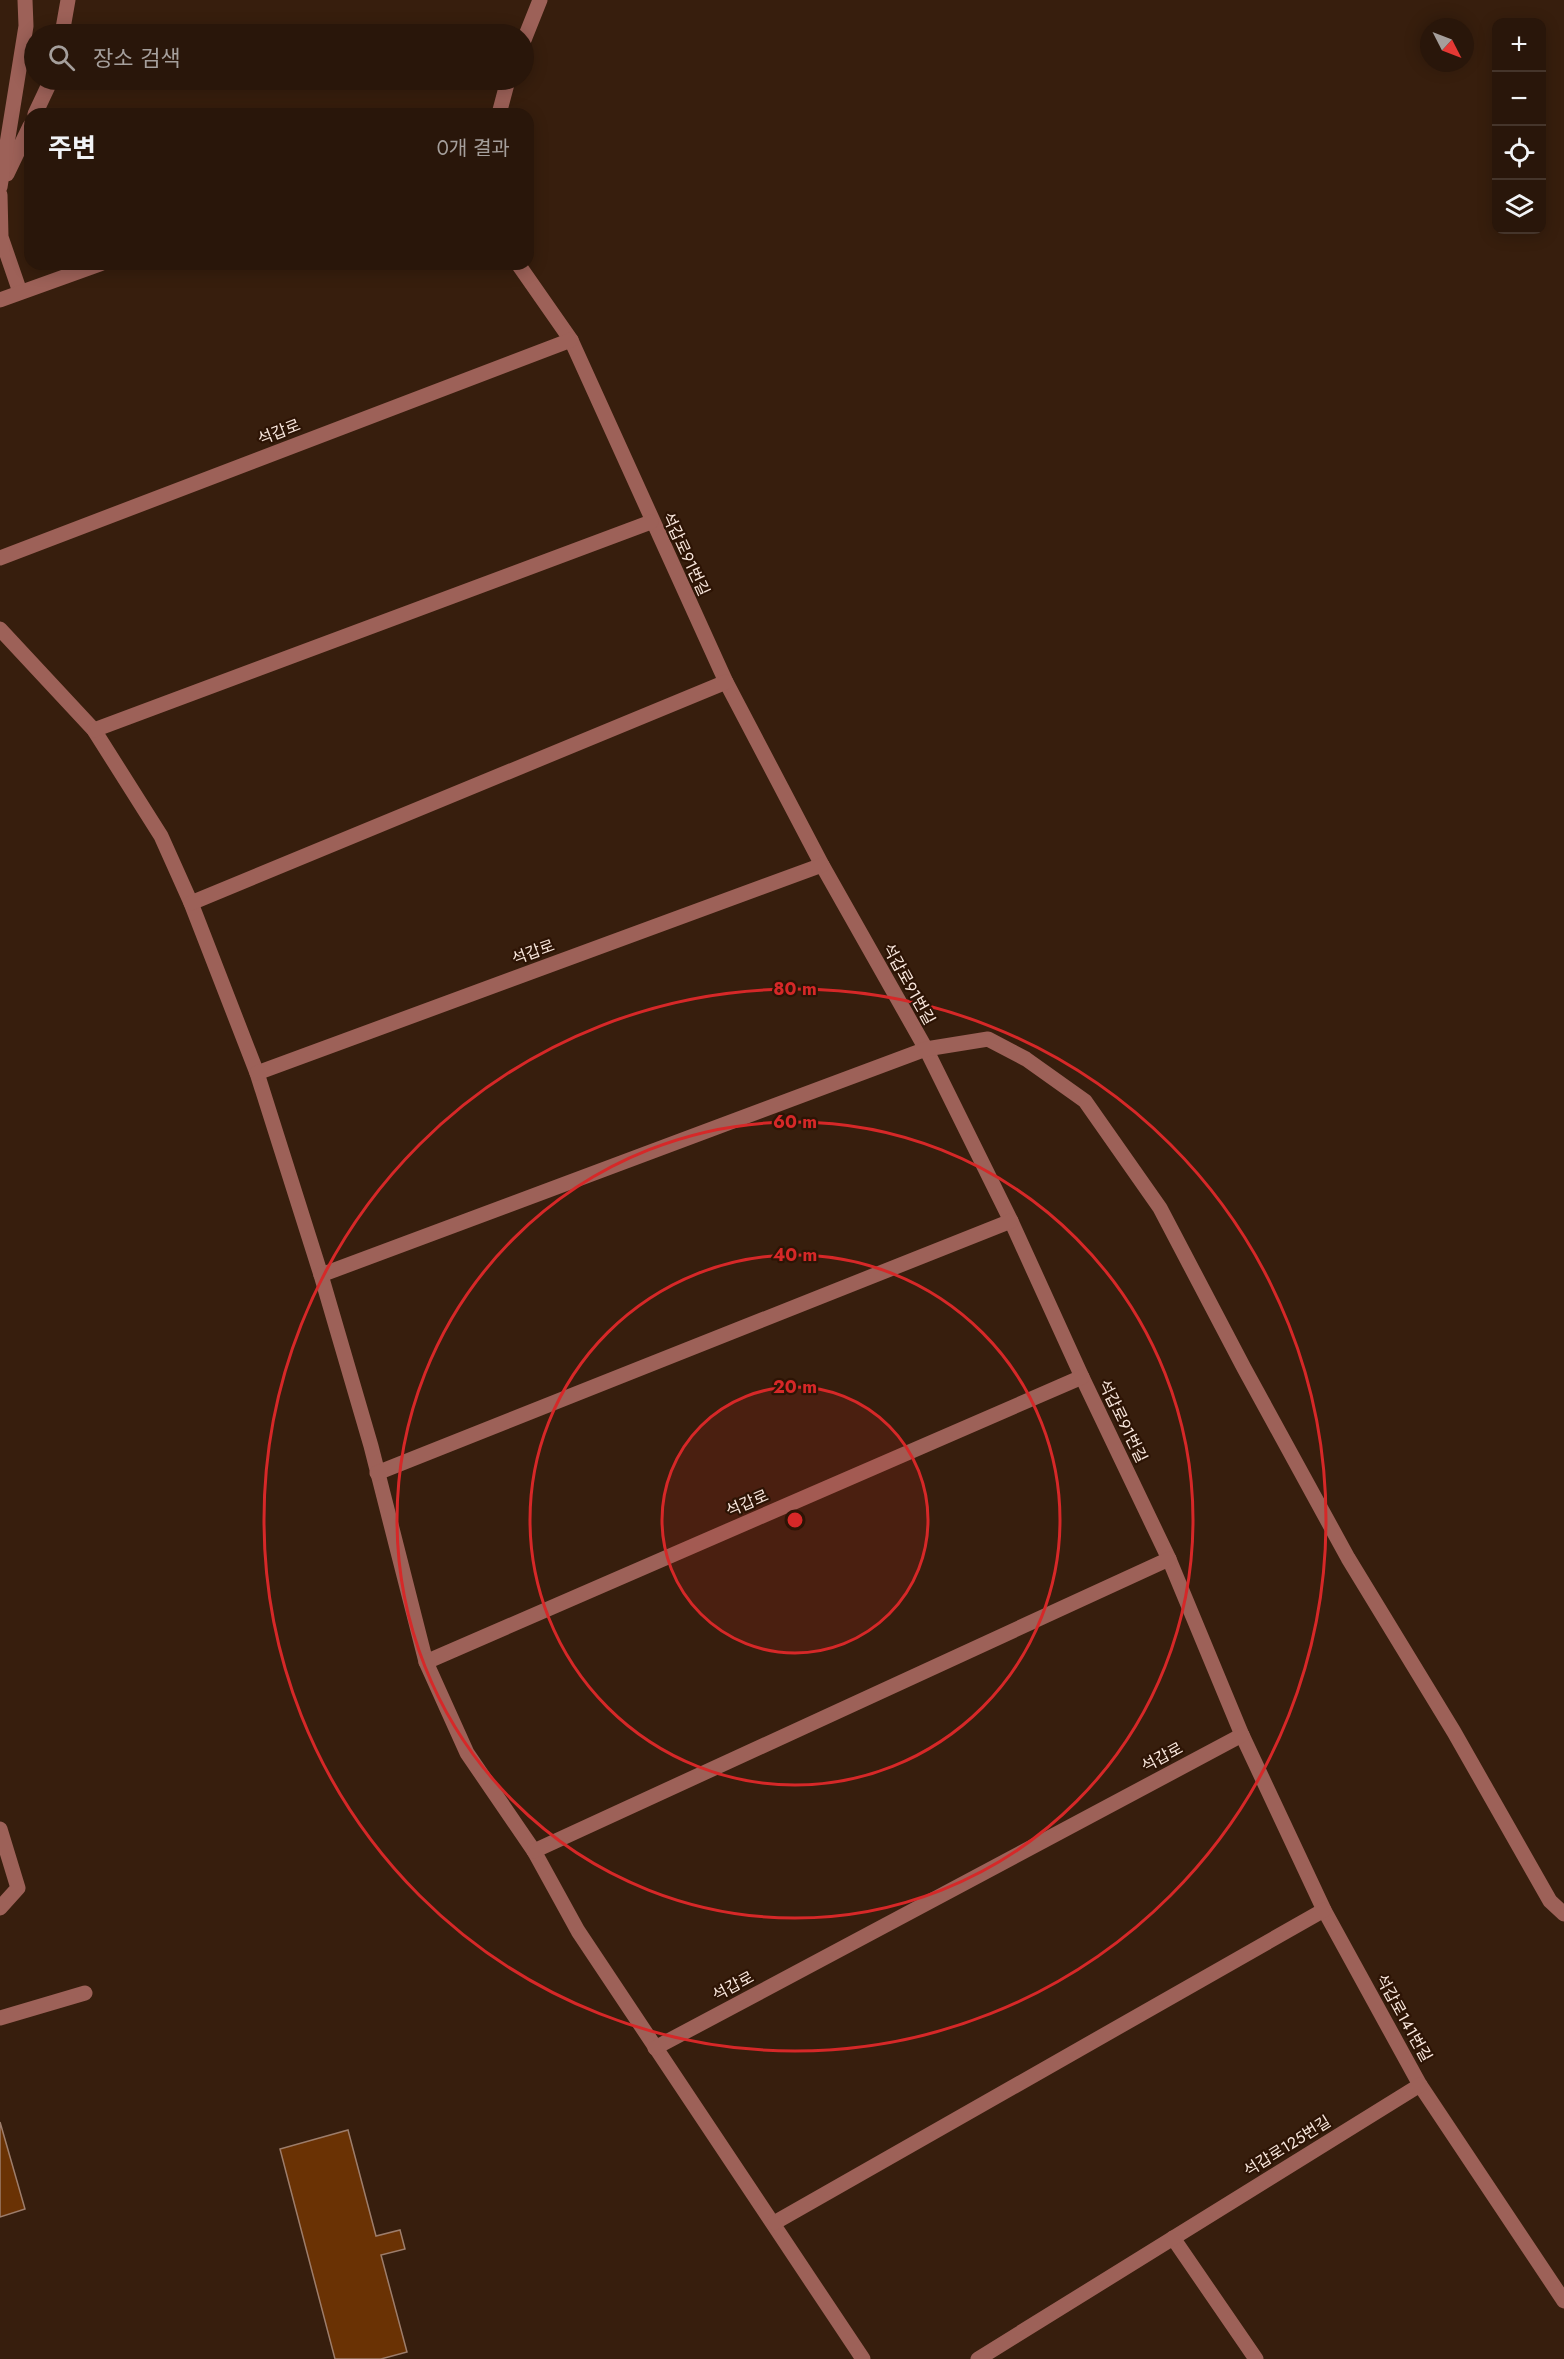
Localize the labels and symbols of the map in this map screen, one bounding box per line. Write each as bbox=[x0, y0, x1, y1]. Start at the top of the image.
north arrow bbox=[1420, 18, 1474, 72]
street label: 석갑로 bbox=[254, 413, 304, 451]
street label: 석갑로91번길 bbox=[657, 508, 715, 600]
street label: 석갑로 bbox=[508, 934, 558, 970]
street label: 석갑로91번길 bbox=[877, 939, 941, 1029]
text: 80 m bbox=[773, 976, 817, 1002]
text: 60 m bbox=[773, 1109, 817, 1135]
text: 40 m bbox=[773, 1242, 817, 1268]
text: 20 m bbox=[773, 1374, 817, 1400]
street label: 석갑로91번길 bbox=[1093, 1375, 1153, 1467]
street label: 석갑로 bbox=[722, 1484, 772, 1522]
centre of rings bbox=[785, 1510, 805, 1530]
street label: 석갑로 bbox=[1137, 1736, 1187, 1778]
street label: 석갑로 bbox=[708, 1965, 758, 2007]
street label: 석갑로141번길 bbox=[1370, 1970, 1438, 2066]
street label: 석갑로125번길 bbox=[1239, 2110, 1335, 2182]

